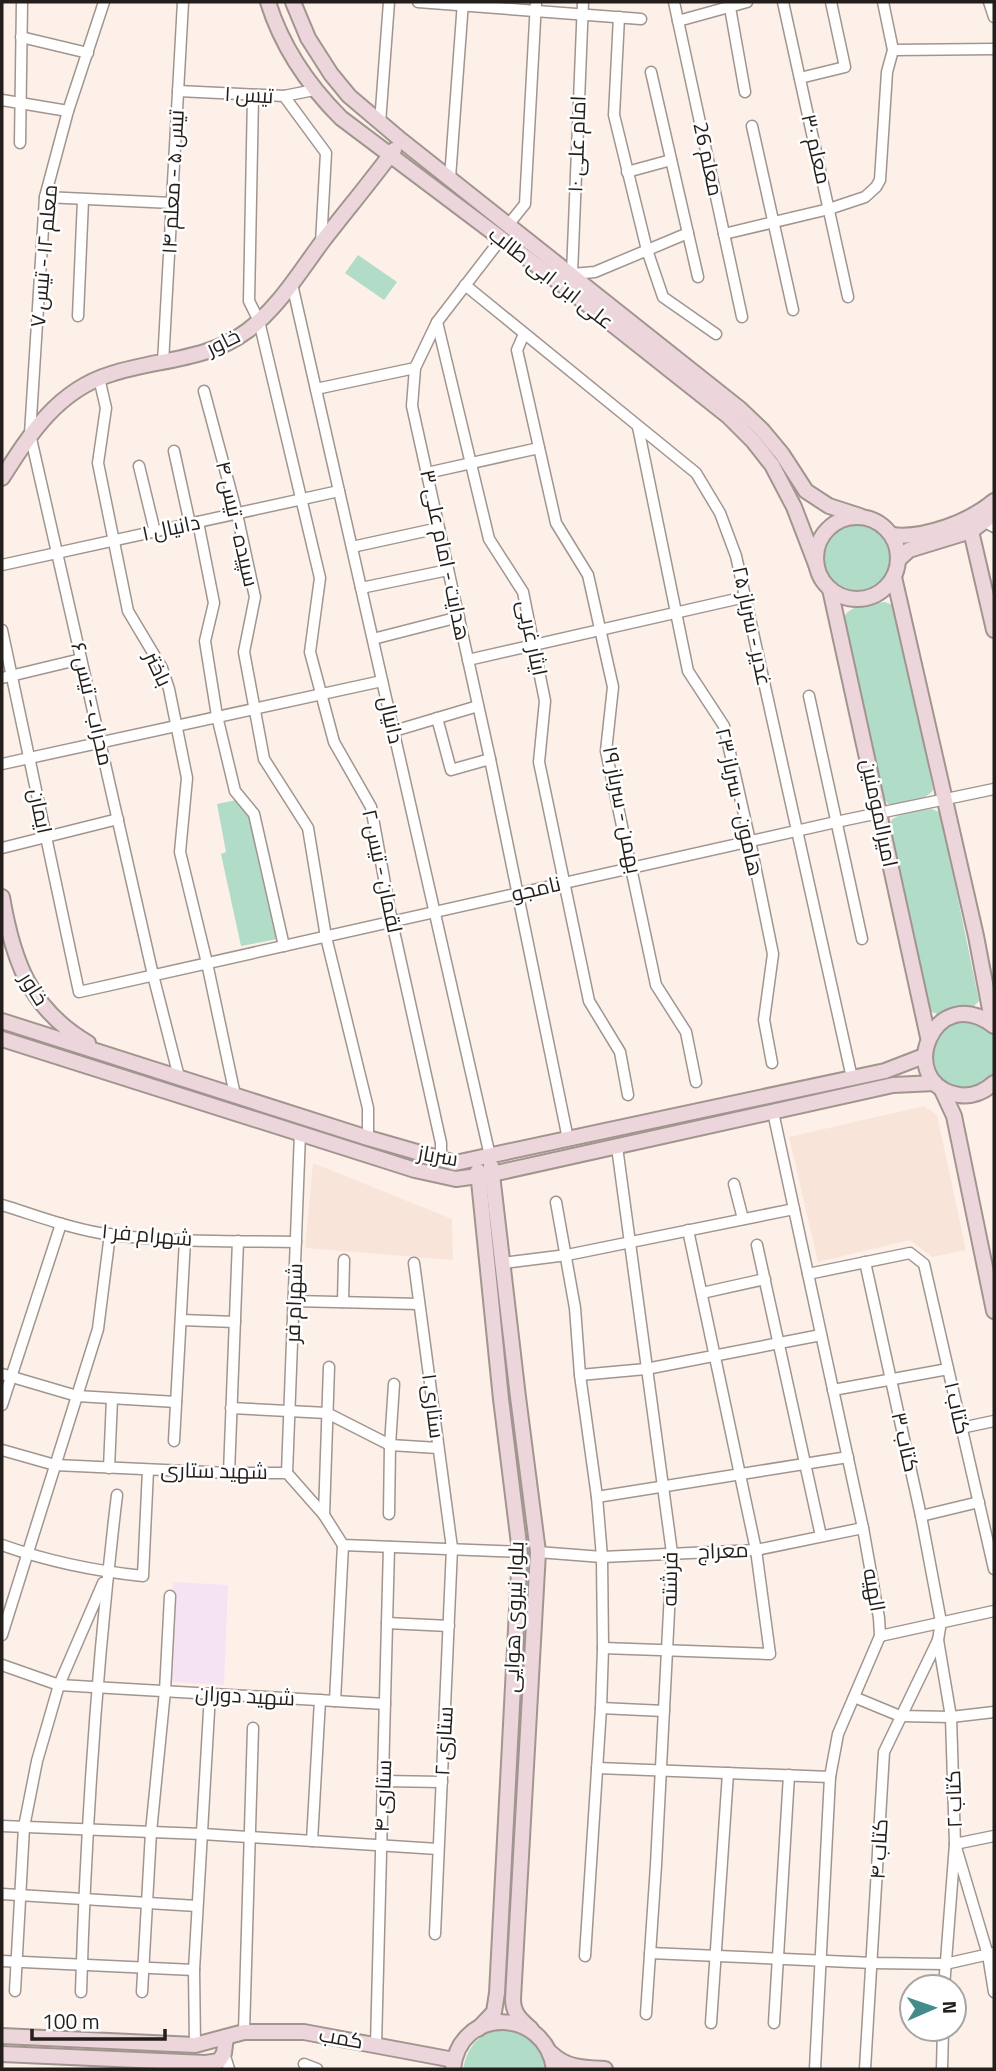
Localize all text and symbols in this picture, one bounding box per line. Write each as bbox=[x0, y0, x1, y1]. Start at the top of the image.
street label: تیس ۱ bbox=[224, 77, 275, 111]
street label: امام علی ۱۰ bbox=[558, 95, 594, 193]
street label: تیس ۵ - معلم ۱۴ bbox=[152, 108, 192, 255]
street label: معلم ۳۰ bbox=[793, 110, 841, 187]
street label: معلم 26 bbox=[686, 119, 732, 199]
street label: معلم ۱۲ - تیس ۷ bbox=[21, 183, 65, 329]
street label: علی ابن ابی طالب bbox=[482, 218, 621, 337]
street label: خاور bbox=[199, 319, 245, 364]
street label: سپیده - تیس ۴ bbox=[208, 458, 268, 590]
street label: هدایت - امام علی ۳ bbox=[412, 466, 480, 643]
street label: دانیال ۱ bbox=[139, 505, 203, 549]
street label: غدیر - سرباز ۲۵ bbox=[725, 563, 781, 689]
street label: ایثار غربی bbox=[509, 597, 557, 679]
street label: محراب - تیس ۶ bbox=[63, 639, 123, 769]
street label: باختر bbox=[136, 645, 181, 692]
street label: دانیال bbox=[371, 693, 413, 747]
street label: هامون - سرباز ۲۳ bbox=[707, 724, 773, 879]
street label: بهمن - سرباز ۱۹ bbox=[595, 743, 651, 876]
street label: امیرالمومنین bbox=[853, 756, 907, 870]
street label: ایمان bbox=[21, 785, 61, 836]
street label: لقمان - تیس ۲ bbox=[354, 806, 412, 936]
street label: نامجو bbox=[508, 867, 564, 909]
street label: خاور bbox=[12, 964, 58, 1012]
street label: سرباز bbox=[414, 1136, 461, 1174]
street label: شهرام فر ۱ bbox=[100, 1214, 194, 1254]
street label: شهرام فر bbox=[276, 1262, 310, 1344]
street label: ستاری ۱ bbox=[414, 1372, 454, 1440]
street label: کتاب ۱ bbox=[936, 1378, 980, 1437]
street label: کتاب ۳ bbox=[884, 1408, 928, 1475]
street label: شهید ستاری bbox=[160, 1453, 268, 1487]
street label: معراج bbox=[697, 1533, 749, 1567]
street label: بلوار نیروی هوایی bbox=[494, 1541, 532, 1693]
street label: فرشته bbox=[653, 1551, 685, 1607]
street label: الهیه bbox=[855, 1566, 895, 1614]
street label: شهید دوران bbox=[194, 1676, 296, 1714]
street label: ستاری ۲ bbox=[425, 1705, 461, 1777]
street label: ستاری ۴ bbox=[365, 1759, 399, 1833]
street label: کتاب ۲ bbox=[936, 1770, 970, 1828]
street label: کتاب ۴ bbox=[860, 1818, 896, 1880]
north arrow bbox=[898, 1973, 968, 2043]
scale bar bbox=[32, 1997, 164, 2041]
text: N bbox=[936, 2000, 965, 2014]
text: 100 m bbox=[42, 2005, 99, 2037]
street label: کمب bbox=[316, 2017, 366, 2057]

